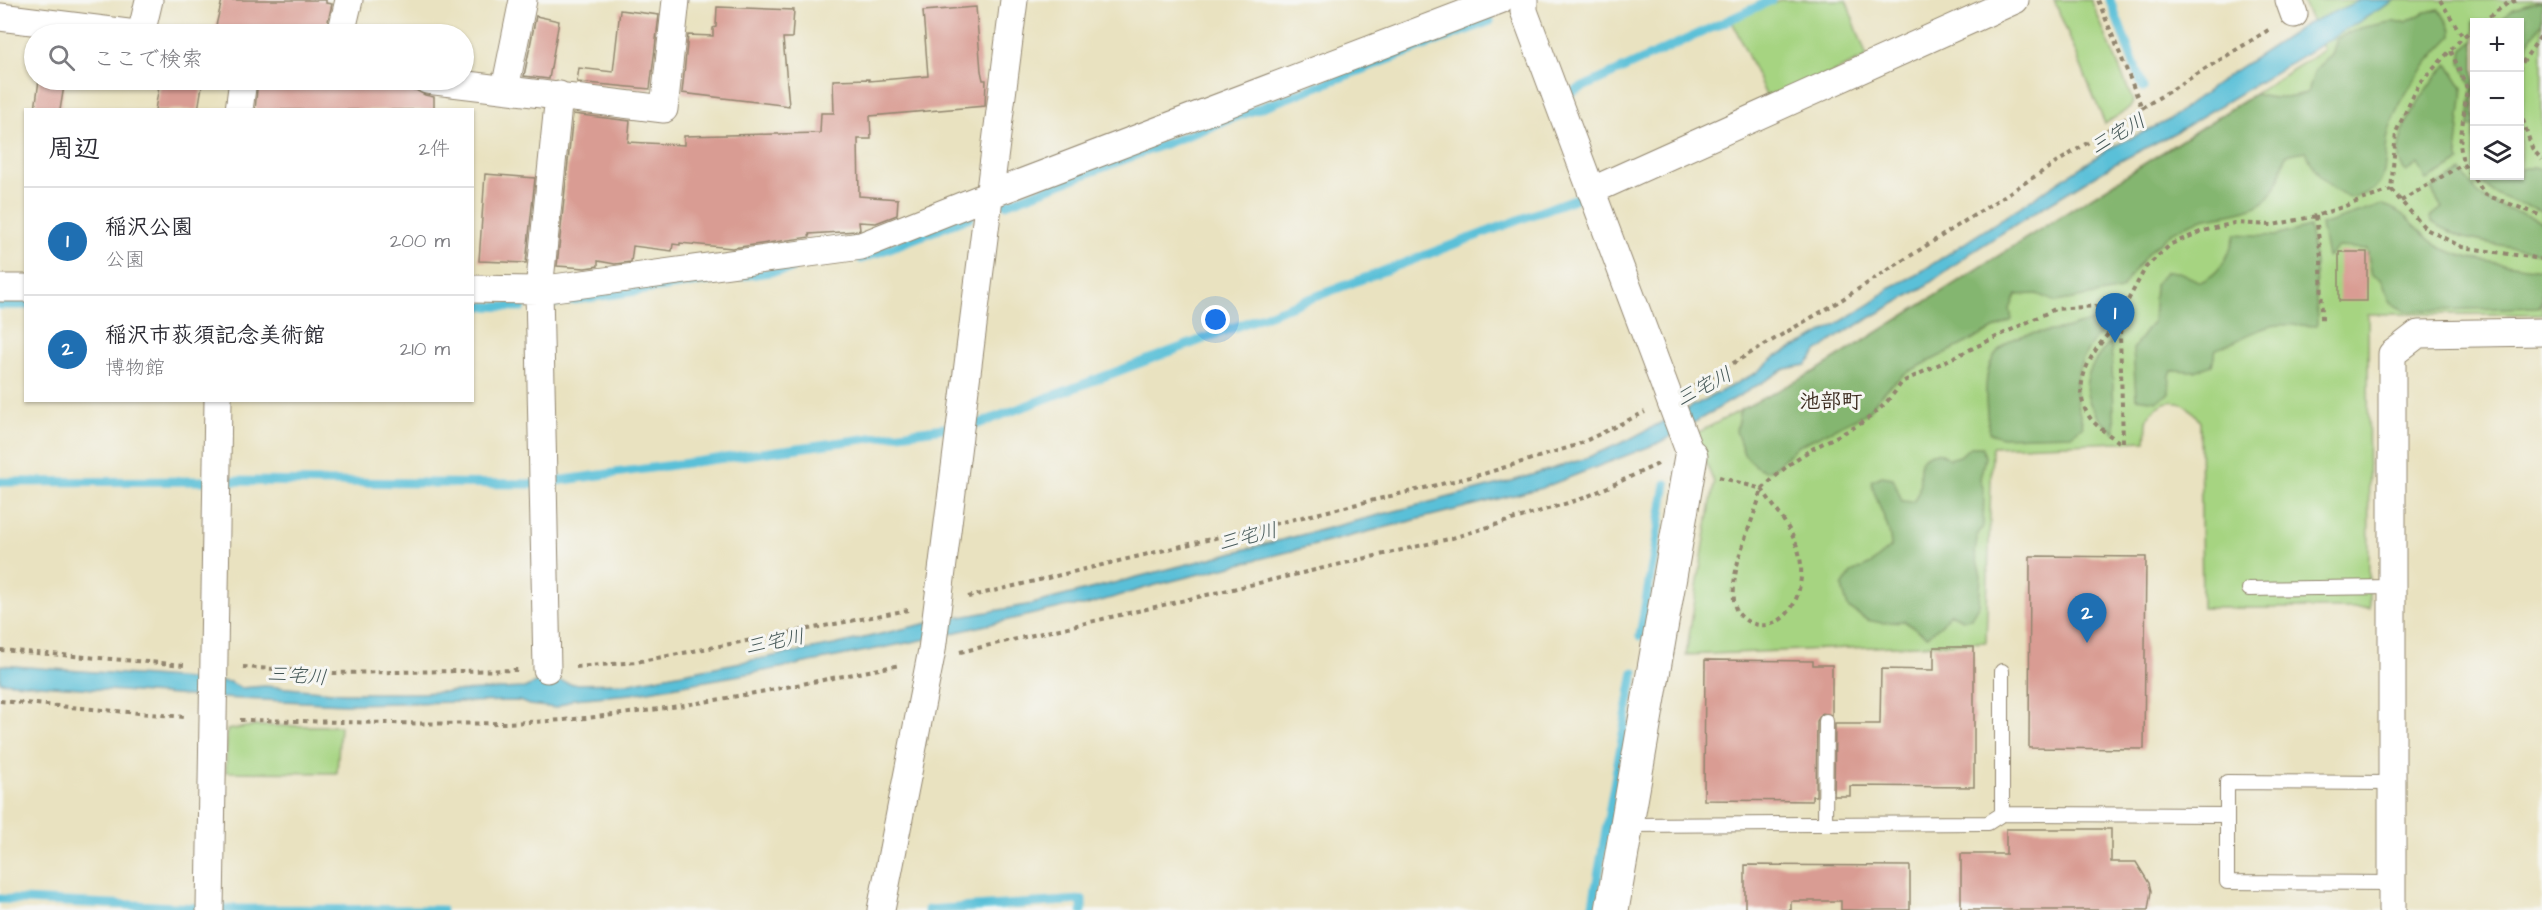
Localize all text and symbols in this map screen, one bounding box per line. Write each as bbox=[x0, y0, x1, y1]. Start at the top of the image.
map controls bbox=[2470, 18, 2524, 180]
button: + bbox=[2470, 18, 2524, 72]
search box bbox=[24, 24, 474, 90]
icon: search bbox=[45, 41, 78, 74]
text: ここで検索 bbox=[93, 44, 203, 75]
button: − bbox=[2470, 72, 2524, 126]
water label: 三宅川 bbox=[2085, 107, 2151, 161]
button: layers bbox=[2470, 126, 2524, 180]
text: 周辺 bbox=[48, 131, 100, 167]
text: 2件 bbox=[419, 135, 450, 163]
text: 稲沢公園 bbox=[105, 212, 193, 243]
text: 1 bbox=[66, 227, 69, 255]
text: 200 m bbox=[390, 227, 450, 255]
text: 公園 bbox=[105, 246, 145, 274]
pin: 1 bbox=[2096, 294, 2134, 343]
your location bbox=[1201, 305, 1230, 334]
text: 稲沢市荻須記念美術館 bbox=[105, 320, 325, 351]
text: 2 bbox=[62, 335, 73, 363]
text: 210 m bbox=[400, 335, 450, 363]
text: 博物館 bbox=[105, 354, 165, 382]
water label: 三宅川 bbox=[1671, 361, 1737, 413]
district label: 池部町 bbox=[1800, 387, 1863, 416]
water label: 三宅川 bbox=[1216, 516, 1280, 558]
pin: 2 bbox=[2068, 594, 2106, 643]
water label: 三宅川 bbox=[743, 623, 807, 661]
water label: 三宅川 bbox=[266, 660, 328, 692]

